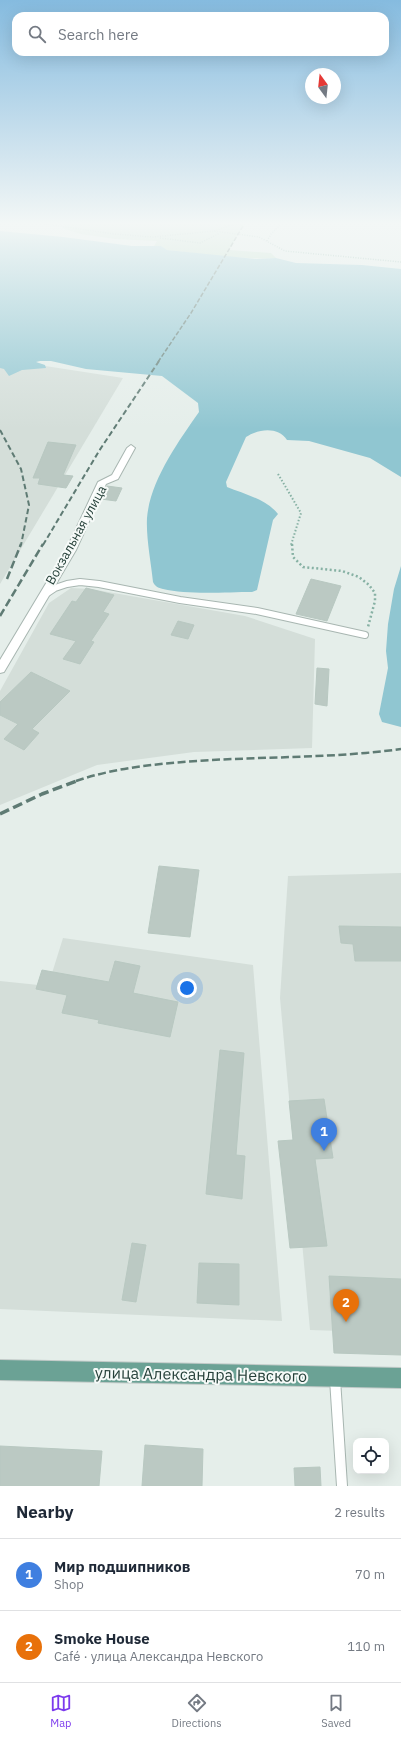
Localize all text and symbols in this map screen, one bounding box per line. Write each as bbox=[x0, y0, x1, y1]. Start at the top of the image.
search box bbox=[12, 12, 389, 56]
icon: search bbox=[26, 23, 48, 45]
text: Search here bbox=[58, 25, 138, 44]
north arrow bbox=[305, 68, 341, 104]
street label: Вокзальная улица bbox=[42, 482, 110, 588]
your location bbox=[177, 978, 197, 998]
pin: 1 bbox=[311, 1118, 337, 1151]
pin: 2 bbox=[333, 1289, 359, 1322]
street label: улица Александра Невского bbox=[95, 1362, 307, 1386]
map controls bbox=[353, 1438, 389, 1474]
button: locate bbox=[353, 1438, 389, 1474]
text: Nearby bbox=[16, 1501, 74, 1523]
text: 2 results bbox=[334, 1504, 385, 1521]
text: Мир подшипников bbox=[54, 1557, 190, 1576]
text: 1 bbox=[25, 1566, 33, 1583]
text: 70 m bbox=[355, 1566, 385, 1583]
text: Shop bbox=[54, 1576, 84, 1593]
text: Smoke House bbox=[54, 1629, 150, 1648]
text: 2 bbox=[25, 1638, 33, 1655]
text: 110 m bbox=[347, 1638, 385, 1655]
text: Café · улица Александра Невского bbox=[54, 1648, 263, 1665]
tab: Map bbox=[50, 1692, 72, 1730]
tab: Directions bbox=[172, 1692, 222, 1730]
tab: Saved bbox=[321, 1692, 351, 1730]

